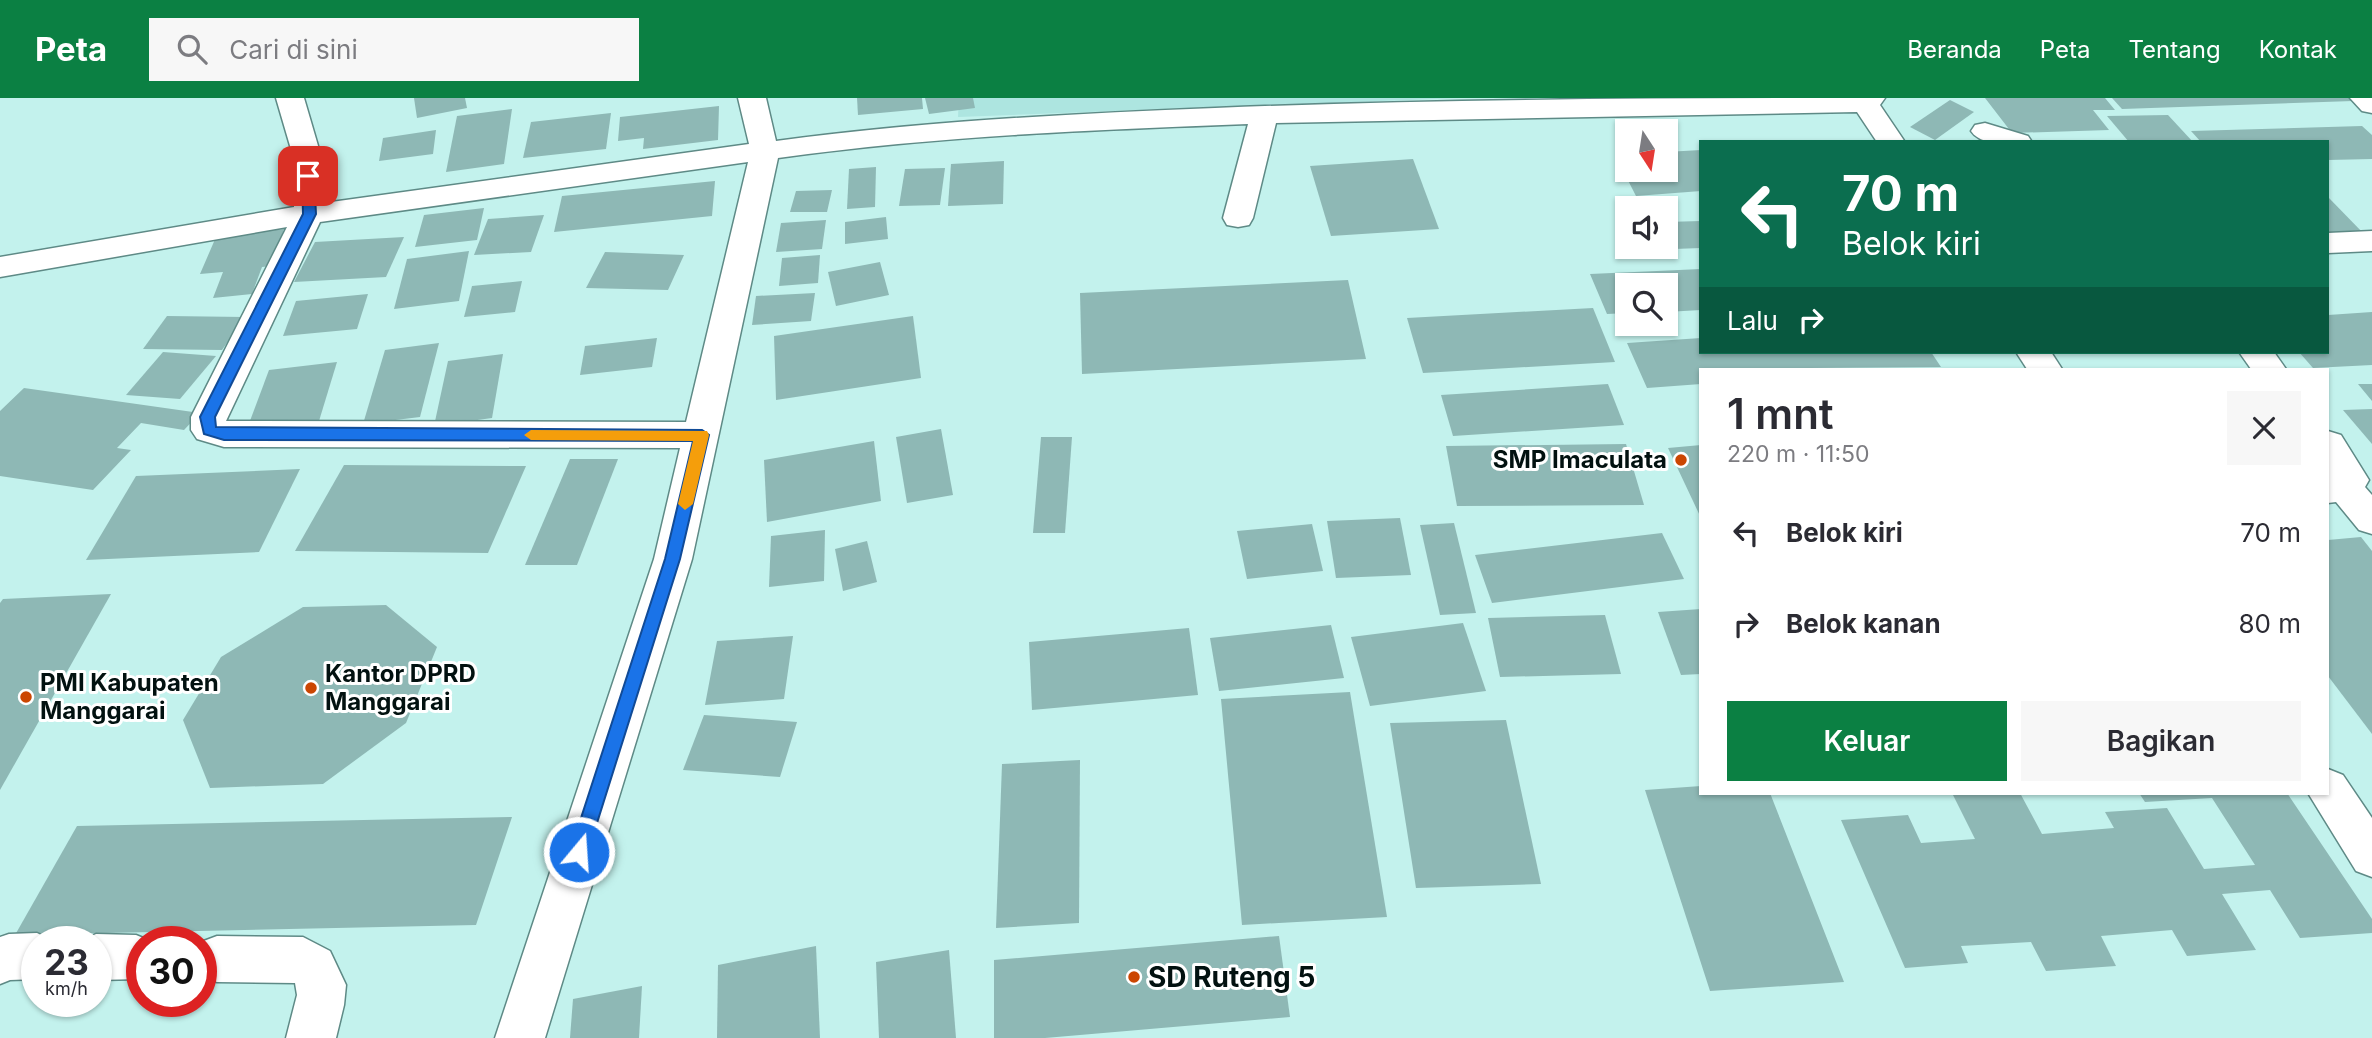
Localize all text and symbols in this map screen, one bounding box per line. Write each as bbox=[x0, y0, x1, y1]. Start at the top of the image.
search box bbox=[149, 18, 639, 81]
text: Peta bbox=[35, 29, 107, 69]
icon: search bbox=[173, 30, 211, 68]
text: Cari di sini bbox=[229, 34, 358, 65]
text: Beranda bbox=[1907, 35, 2002, 64]
text: Peta bbox=[2040, 35, 2090, 64]
text: Tentang bbox=[2128, 35, 2221, 64]
text: Kontak bbox=[2259, 35, 2337, 64]
north arrow bbox=[1615, 119, 1678, 182]
map controls bbox=[1615, 119, 1678, 336]
pin bbox=[278, 146, 338, 206]
icon: arrive bbox=[289, 157, 327, 195]
text: 70 m bbox=[1842, 164, 1959, 223]
icon: left bbox=[1727, 168, 1818, 259]
button: sound bbox=[1615, 196, 1678, 259]
text: Belok kiri bbox=[1842, 224, 1981, 263]
button: search bbox=[1615, 273, 1678, 336]
icon: right bbox=[1792, 301, 1830, 339]
text: Lalu bbox=[1727, 305, 1778, 336]
text: 1 mnt bbox=[1727, 388, 1834, 439]
button: close bbox=[2227, 391, 2301, 465]
text: 220 m · 11:50 bbox=[1727, 440, 1870, 468]
place label: SMP Imaculata bbox=[1493, 445, 1667, 474]
marker: SMP Imaculata bbox=[1673, 452, 1689, 468]
icon: left bbox=[1727, 514, 1765, 552]
text: Belok kiri bbox=[1786, 517, 1903, 548]
text: 70 m bbox=[2240, 517, 2301, 548]
icon: right bbox=[1727, 605, 1765, 643]
text: Belok kanan bbox=[1786, 608, 1941, 639]
text: 80 m bbox=[2238, 608, 2301, 639]
place label: Kantor DPRD Manggarai bbox=[325, 659, 476, 716]
place label: PMI Kabupaten Manggarai bbox=[40, 668, 219, 725]
marker: Kantor DPRD Manggarai bbox=[303, 680, 319, 696]
marker: PMI Kabupaten Manggarai bbox=[18, 689, 34, 705]
button: Keluar bbox=[1727, 701, 2007, 781]
button: Bagikan bbox=[2021, 701, 2301, 781]
position arrow bbox=[542, 815, 616, 889]
speed limit sign: 30 bbox=[126, 926, 217, 1017]
text: 23 bbox=[44, 941, 89, 983]
place label: SD Ruteng 5 bbox=[1148, 960, 1315, 994]
marker: SD Ruteng 5 bbox=[1126, 969, 1142, 985]
text: km/h bbox=[45, 978, 88, 999]

